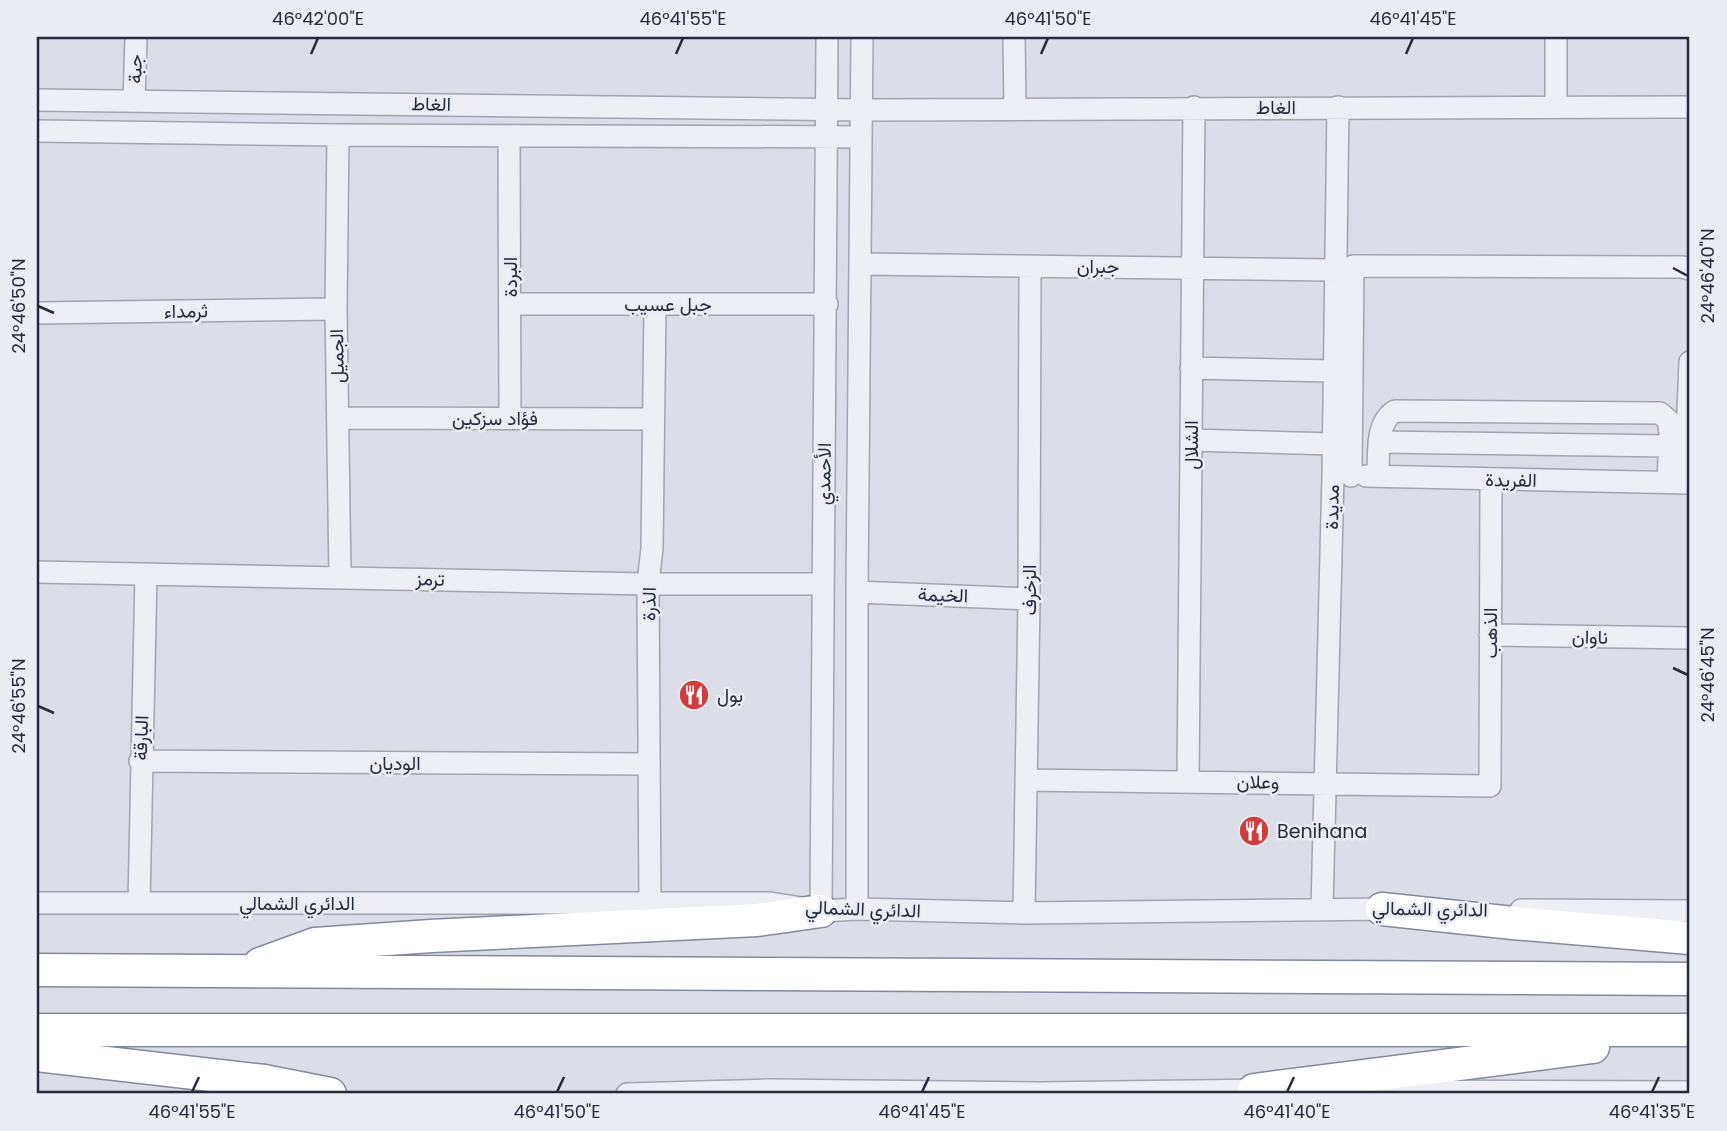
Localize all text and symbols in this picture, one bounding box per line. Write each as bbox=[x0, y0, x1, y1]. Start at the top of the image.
text: 46°42'00"E bbox=[272, 6, 364, 31]
text: 46°41'55"E bbox=[639, 6, 727, 31]
text: 46°41'50"E bbox=[1004, 6, 1092, 31]
text: 46°41'45"E bbox=[1369, 6, 1457, 31]
street label: جبة bbox=[121, 54, 149, 84]
street label: الغاط bbox=[411, 90, 451, 118]
street label: الغاط bbox=[1256, 94, 1296, 121]
text: 24°46'40"N bbox=[1695, 228, 1720, 324]
street label: جبران bbox=[1077, 253, 1119, 280]
street label: البردة bbox=[497, 257, 524, 297]
text: 24°46'50"N bbox=[6, 258, 31, 354]
street label: جبل عسيب bbox=[624, 291, 712, 318]
street label: ثرمداء bbox=[164, 297, 208, 325]
street label: الجميل bbox=[323, 329, 351, 383]
street label: فؤاد سزكين bbox=[452, 405, 538, 432]
street label: الشلال bbox=[1178, 420, 1205, 470]
street label: الأحمدي bbox=[810, 443, 840, 505]
street label: الفريدة bbox=[1485, 466, 1537, 494]
street label: مديدة bbox=[1318, 484, 1346, 530]
street label: ترمز bbox=[414, 565, 445, 593]
street label: الزخرف bbox=[1016, 565, 1043, 615]
street label: الخيمة bbox=[917, 581, 969, 609]
street label: الذرة bbox=[635, 587, 663, 621]
street label: الذهب bbox=[1477, 608, 1504, 658]
street label: ناوان bbox=[1572, 623, 1608, 651]
text: 24°46'45"N bbox=[1695, 627, 1720, 723]
text: 24°46'55"N bbox=[6, 658, 31, 754]
restaurant icon: بول bbox=[677, 678, 711, 712]
place label: بول bbox=[717, 682, 743, 709]
street label: البارقة bbox=[127, 715, 155, 761]
street label: الوديان bbox=[369, 750, 421, 777]
street label: وعلان bbox=[1236, 768, 1280, 796]
restaurant icon: Benihana bbox=[1237, 814, 1271, 848]
place label: Benihana bbox=[1277, 818, 1367, 845]
street label: الدائري الشمالي bbox=[239, 890, 355, 919]
street label: الدائري الشمالي bbox=[805, 893, 921, 927]
street label: الدائري الشمالي bbox=[1372, 894, 1488, 926]
text: 46°41'55"E bbox=[148, 1099, 236, 1124]
text: 46°41'50"E bbox=[513, 1099, 601, 1124]
text: 46°41'45"E bbox=[878, 1099, 966, 1124]
text: 46°41'40"E bbox=[1243, 1099, 1331, 1124]
text: 46°41'35"E bbox=[1609, 1099, 1695, 1124]

